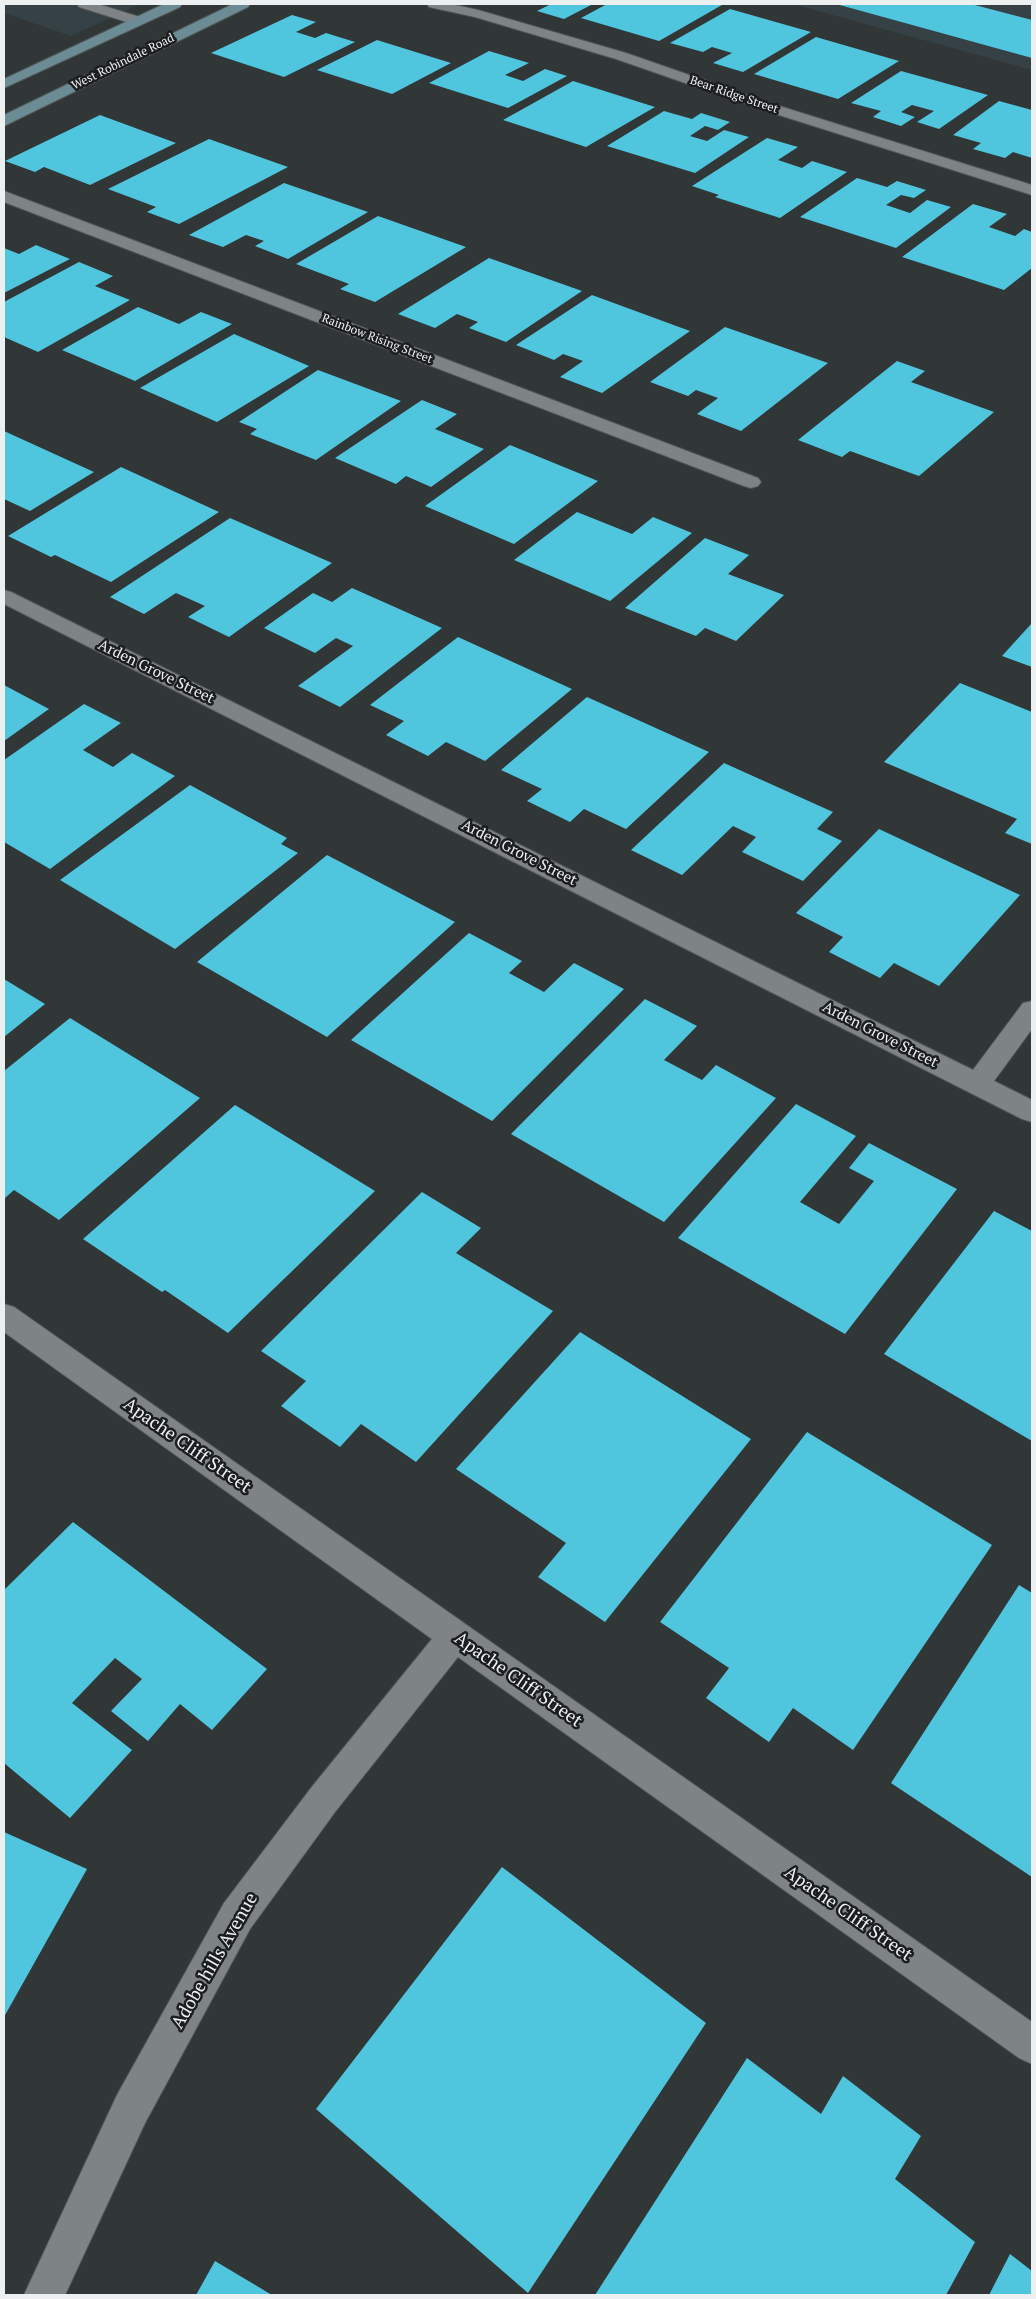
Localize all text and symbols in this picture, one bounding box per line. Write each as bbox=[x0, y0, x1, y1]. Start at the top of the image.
street label: West Robindale Road bbox=[69, 31, 177, 93]
street label: Bear Ridge Street bbox=[688, 73, 780, 117]
street label: Rainbow Rising Street bbox=[320, 311, 434, 367]
street label: Arden Grove Street bbox=[95, 636, 217, 708]
street label: Arden Grove Street bbox=[458, 816, 580, 890]
street label: Arden Grove Street bbox=[819, 998, 941, 1072]
street label: Apache Cliff Street bbox=[119, 1394, 255, 1498]
street label: Apache Cliff Street bbox=[450, 1628, 586, 1732]
street label: Apache Cliff Street bbox=[780, 1862, 916, 1966]
street label: Adobe hills Avenue bbox=[167, 1889, 263, 2033]

